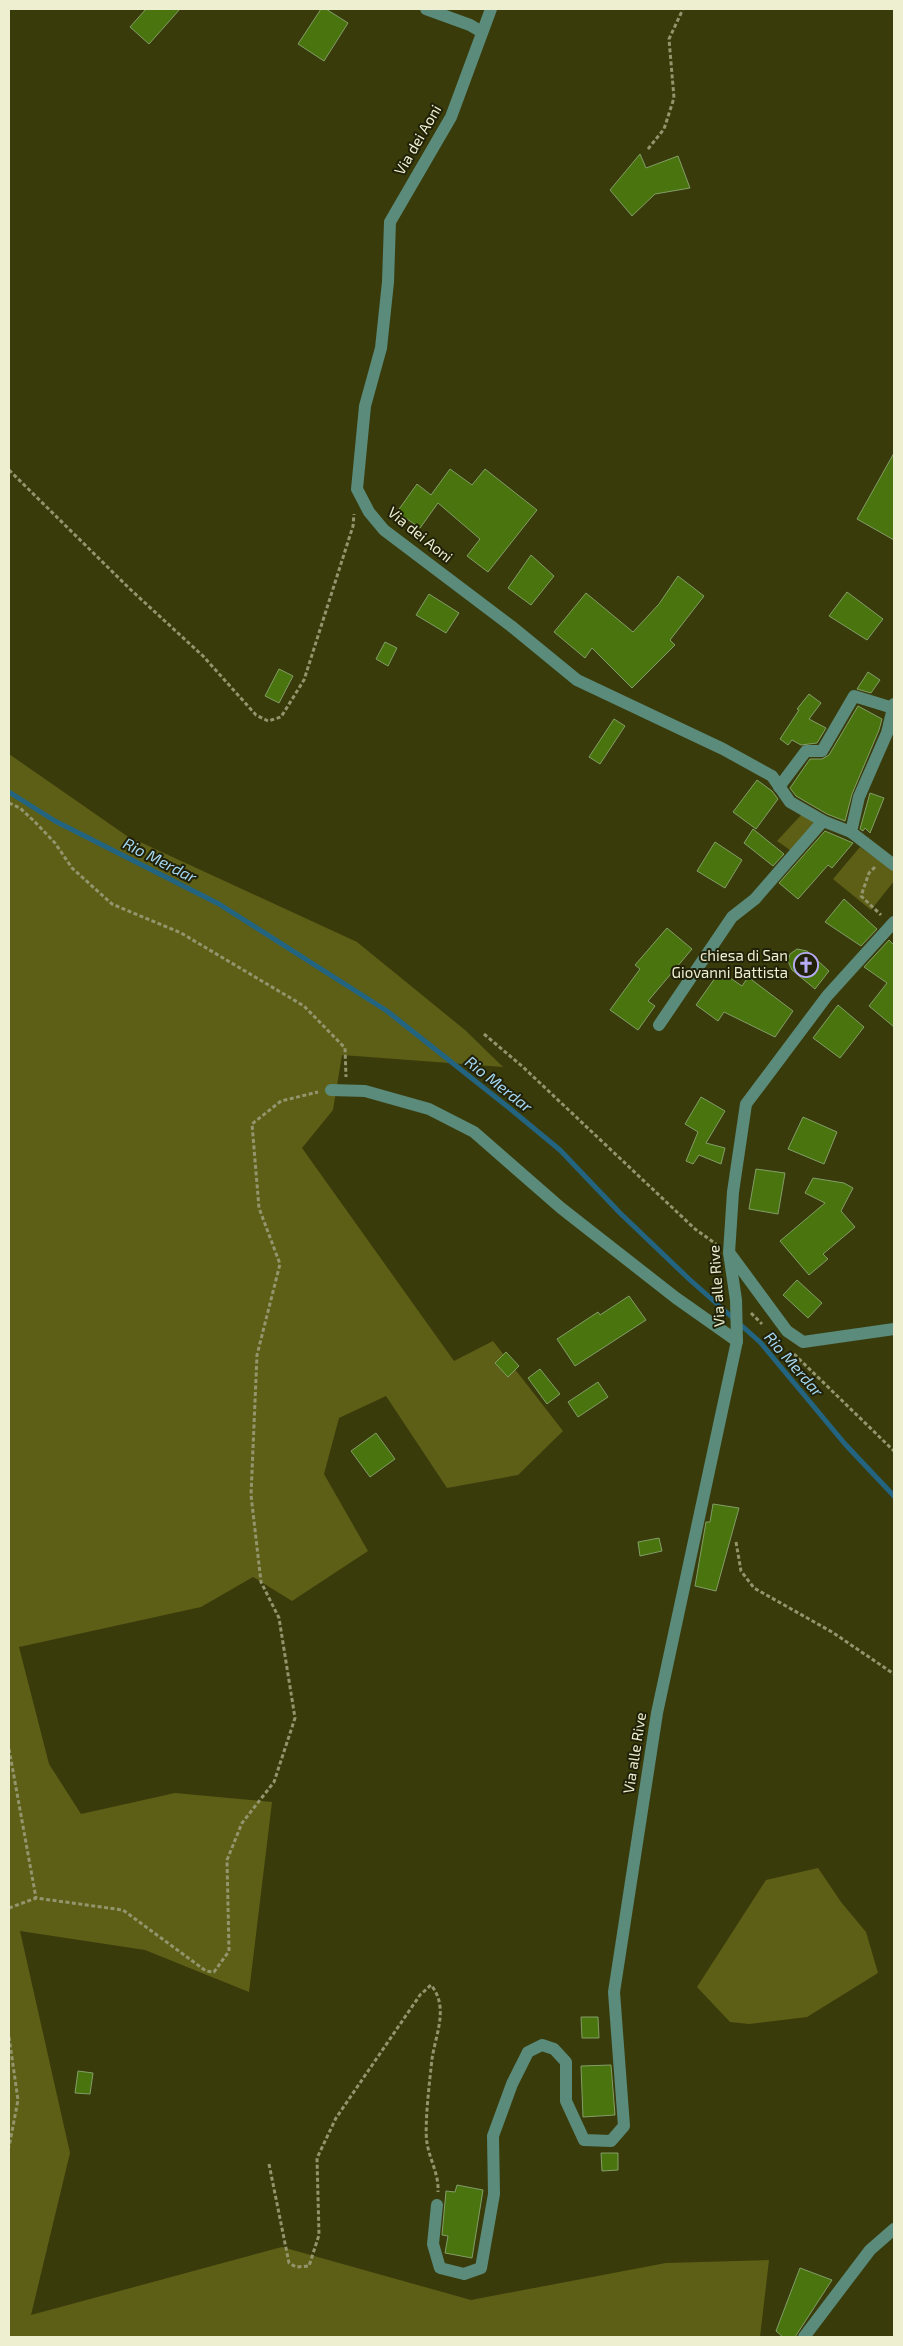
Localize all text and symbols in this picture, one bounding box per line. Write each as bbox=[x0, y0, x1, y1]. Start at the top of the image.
street label: Via dei Aoni bbox=[390, 101, 444, 178]
street label: Via dei Aoni bbox=[385, 503, 457, 566]
water label: Rio Merdar bbox=[120, 833, 201, 886]
place label: chiesa di San Giovanni Battista bbox=[672, 946, 788, 981]
church icon: chiesa di San Giovanni Battista bbox=[793, 952, 819, 978]
water label: Rio Merdar bbox=[462, 1052, 537, 1116]
street label: Via alle Rive bbox=[704, 1245, 728, 1328]
water label: Rio Merdar bbox=[761, 1327, 828, 1401]
street label: Via alle Rive bbox=[619, 1711, 649, 1795]

